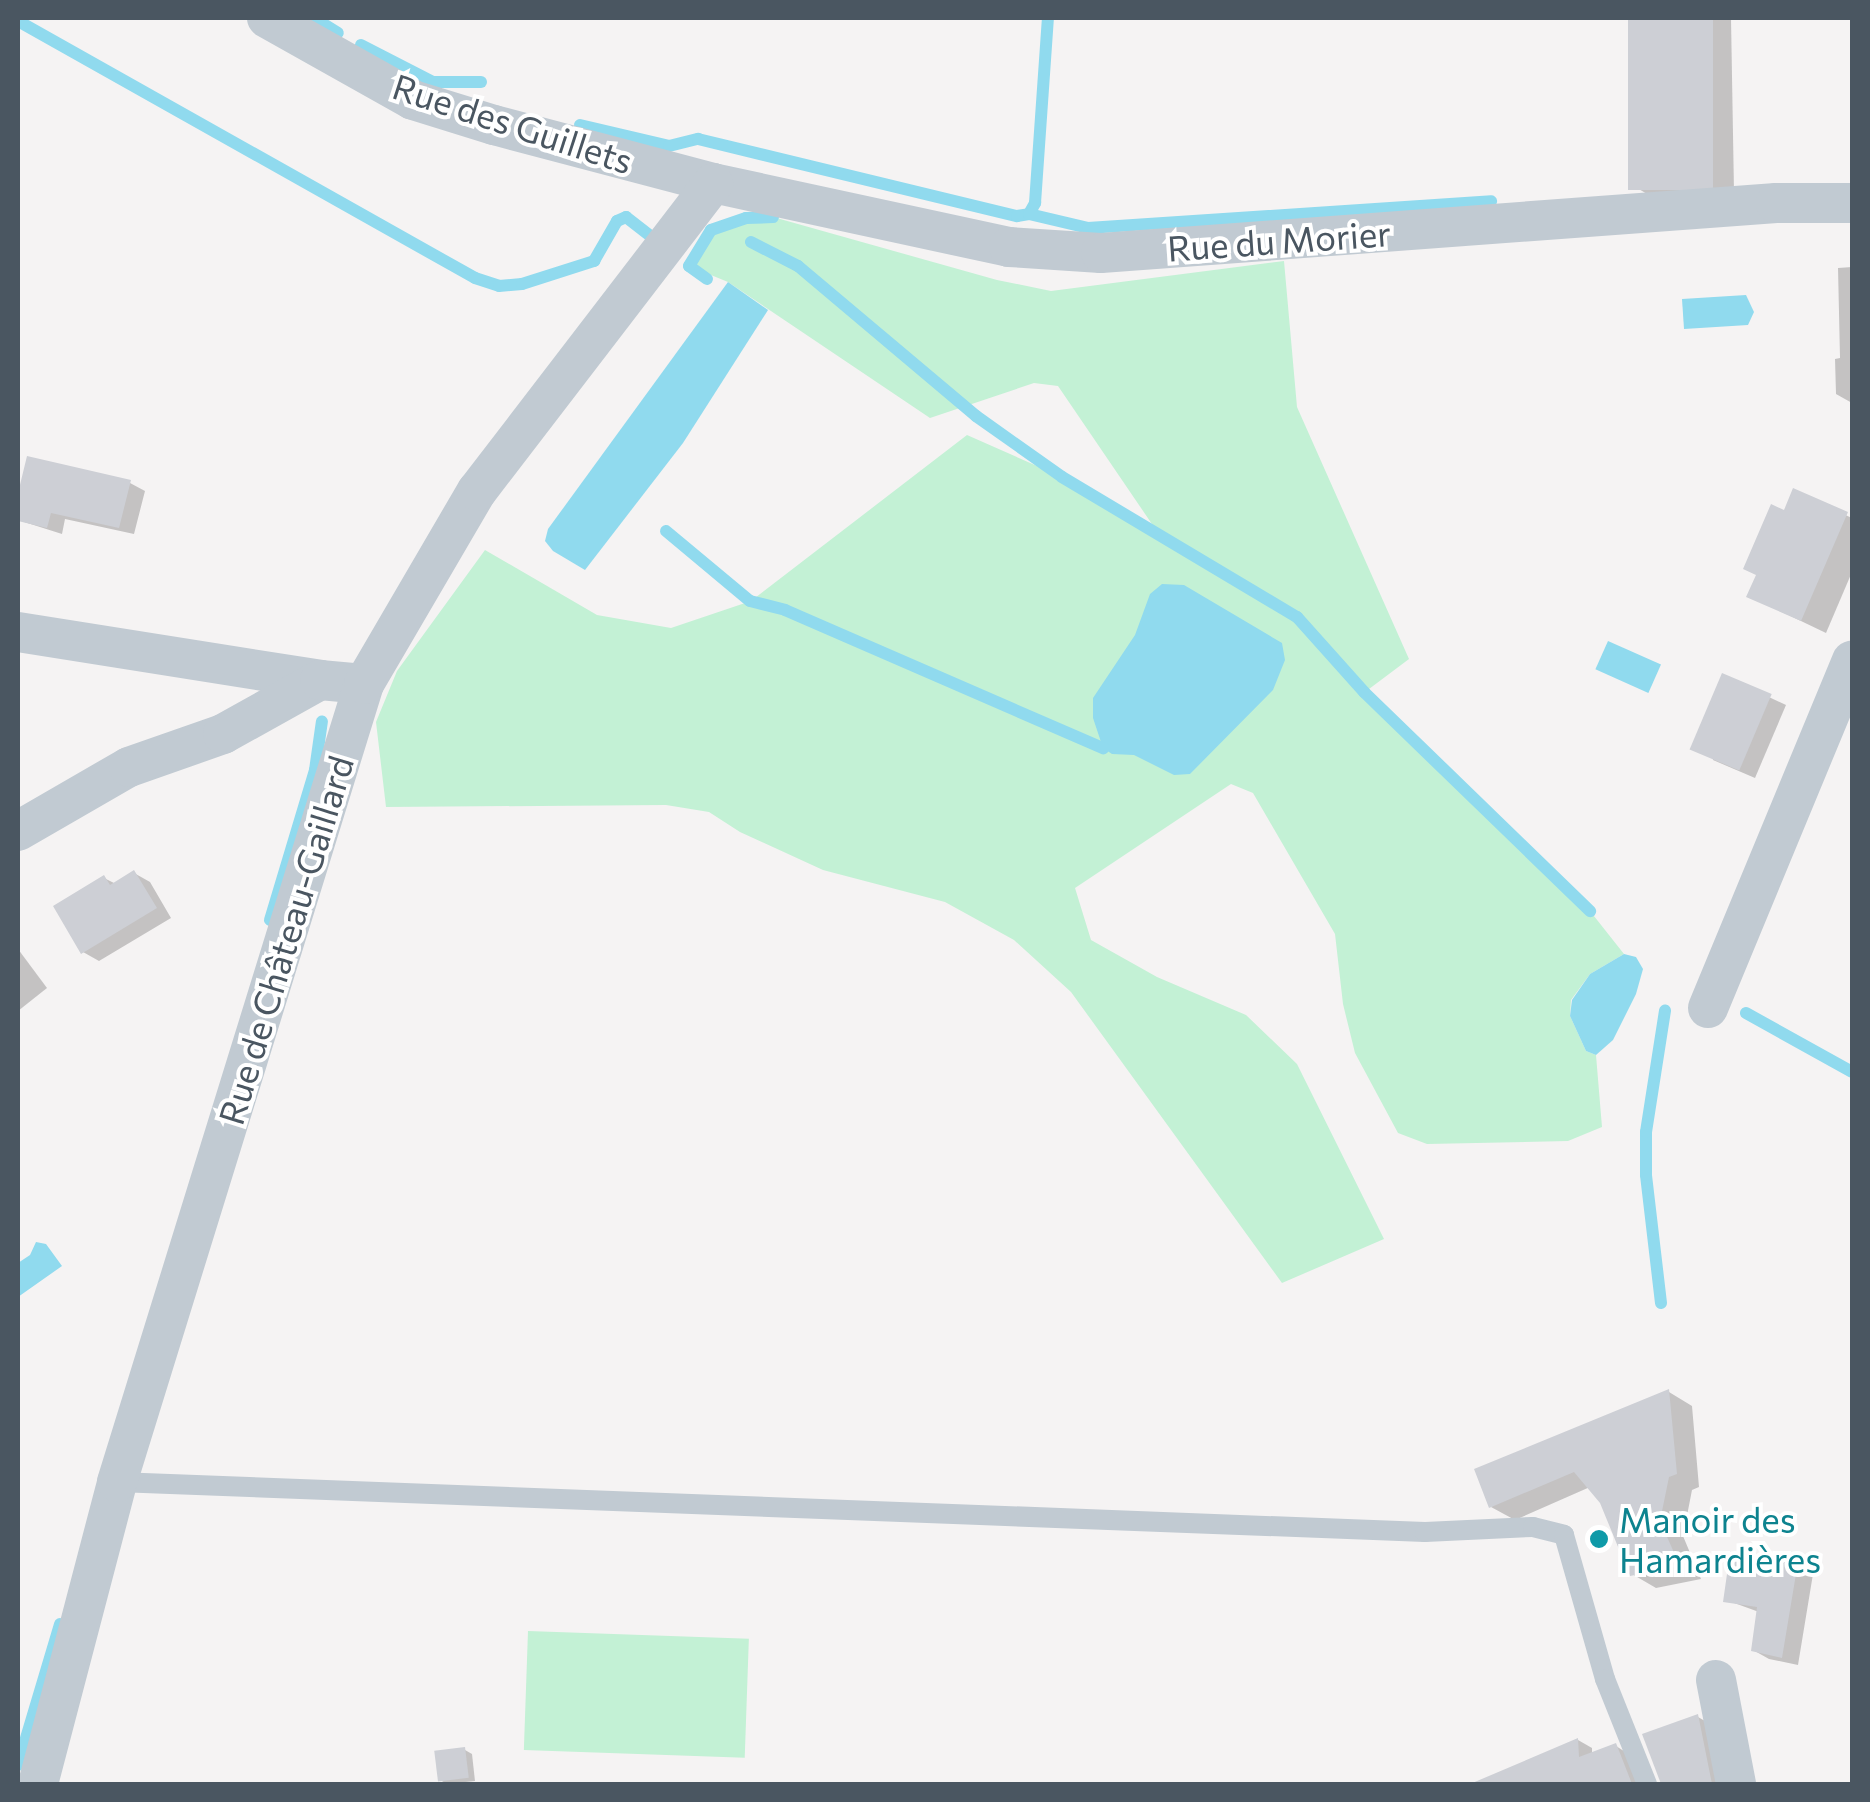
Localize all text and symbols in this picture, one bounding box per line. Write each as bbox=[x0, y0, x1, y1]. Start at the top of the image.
street label: Rue des Guillets bbox=[388, 64, 638, 182]
street label: Rue du Morier bbox=[1166, 211, 1392, 269]
street label: Rue de Château-Gaillard bbox=[209, 751, 361, 1129]
place label: Manoir des Hamardières bbox=[1619, 1498, 1821, 1580]
marker: Manoir des Hamardières bbox=[1588, 1528, 1610, 1550]

